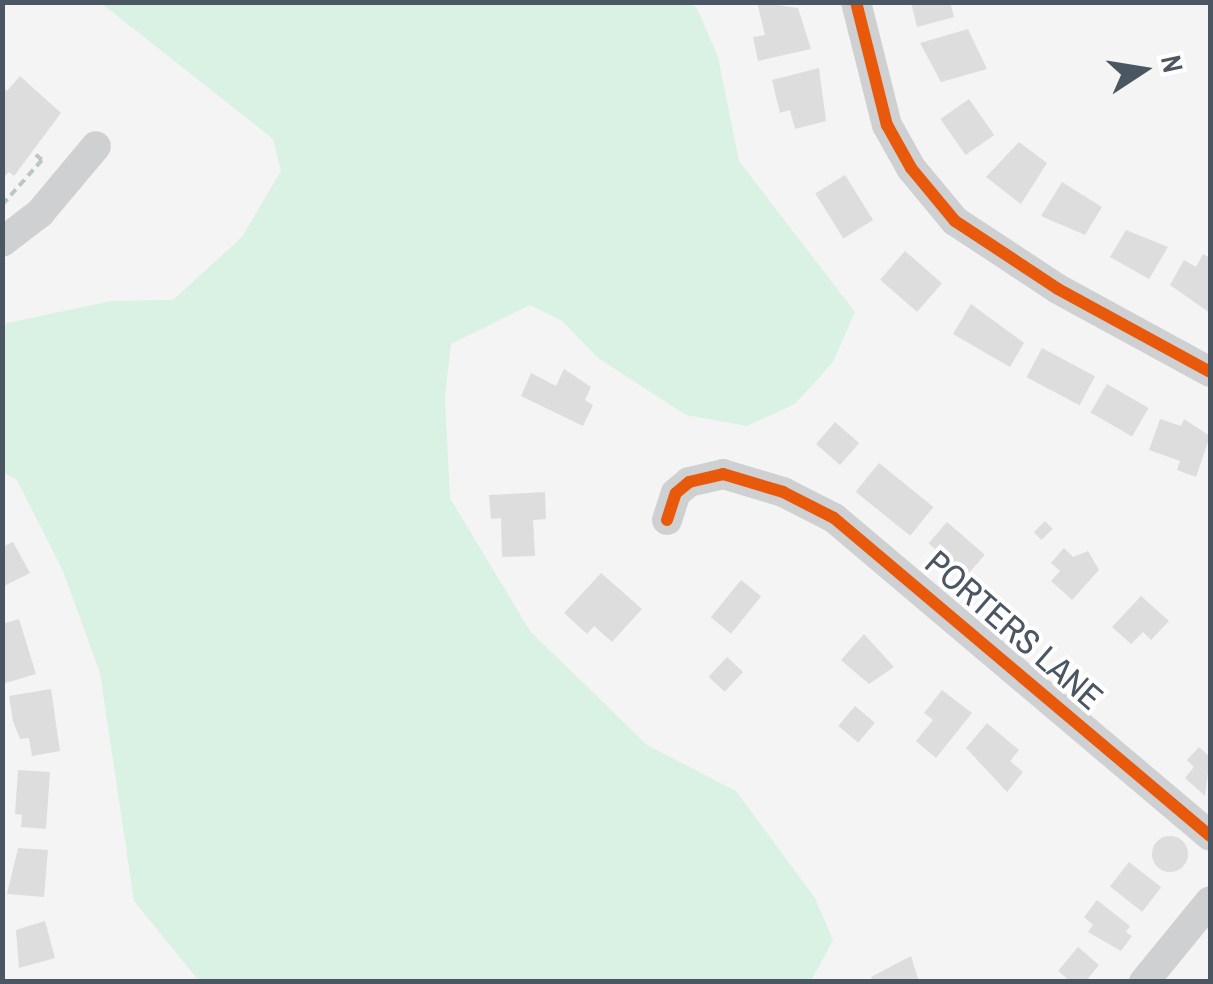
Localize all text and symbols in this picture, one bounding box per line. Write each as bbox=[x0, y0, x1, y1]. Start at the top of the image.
north arrow bbox=[1093, 20, 1193, 120]
text: N bbox=[1152, 52, 1193, 76]
street label: PORTERS LANE bbox=[917, 542, 1111, 718]

